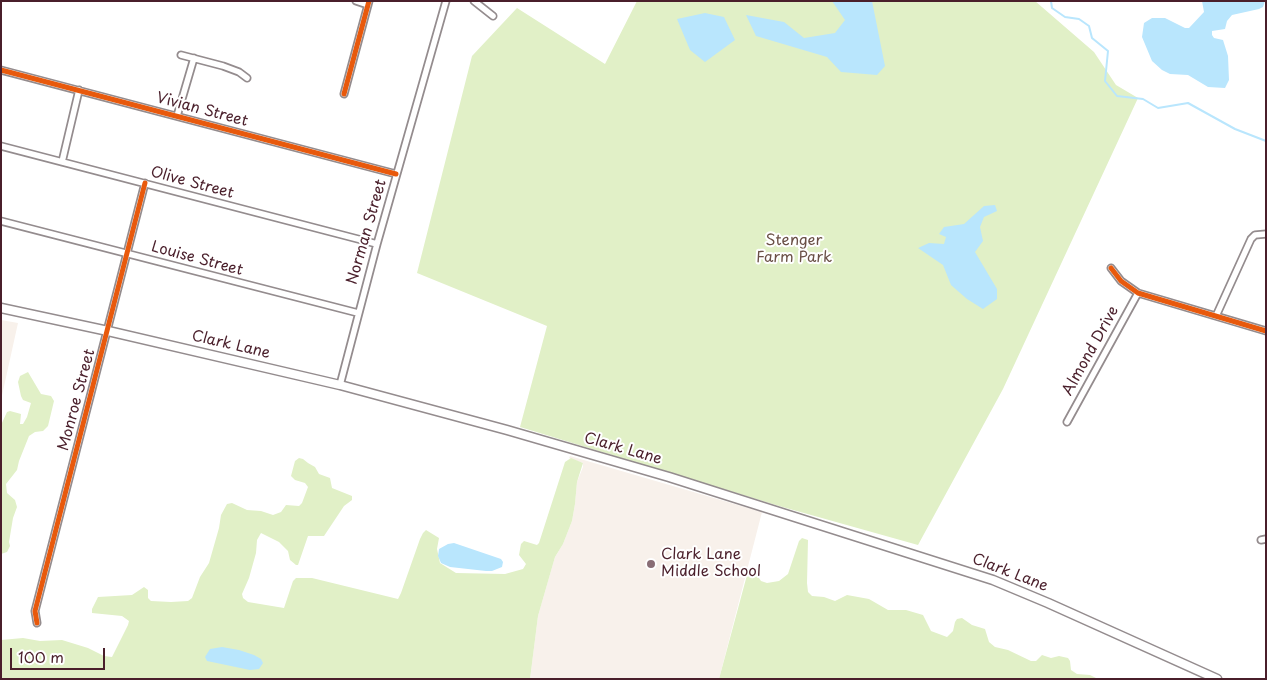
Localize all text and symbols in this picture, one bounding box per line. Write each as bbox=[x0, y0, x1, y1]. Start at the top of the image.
street label: Vivian Street bbox=[154, 89, 250, 131]
street label: Olive Street bbox=[148, 163, 236, 203]
street label: Norman Street bbox=[343, 177, 391, 287]
park label: Stenger Farm Park bbox=[756, 232, 832, 267]
street label: Louise Street bbox=[149, 238, 245, 280]
street label: Almond Drive bbox=[1059, 303, 1123, 399]
street label: Clark Lane bbox=[190, 327, 272, 363]
street label: Monroe Street bbox=[55, 347, 99, 453]
street label: Clark Lane bbox=[582, 429, 664, 469]
place label: Clark Lane Middle School bbox=[661, 546, 761, 581]
street label: Clark Lane bbox=[969, 550, 1051, 596]
marker: Clark Lane Middle School bbox=[645, 558, 657, 570]
scale bar bbox=[12, 638, 108, 670]
text: 100 m bbox=[18, 645, 64, 668]

